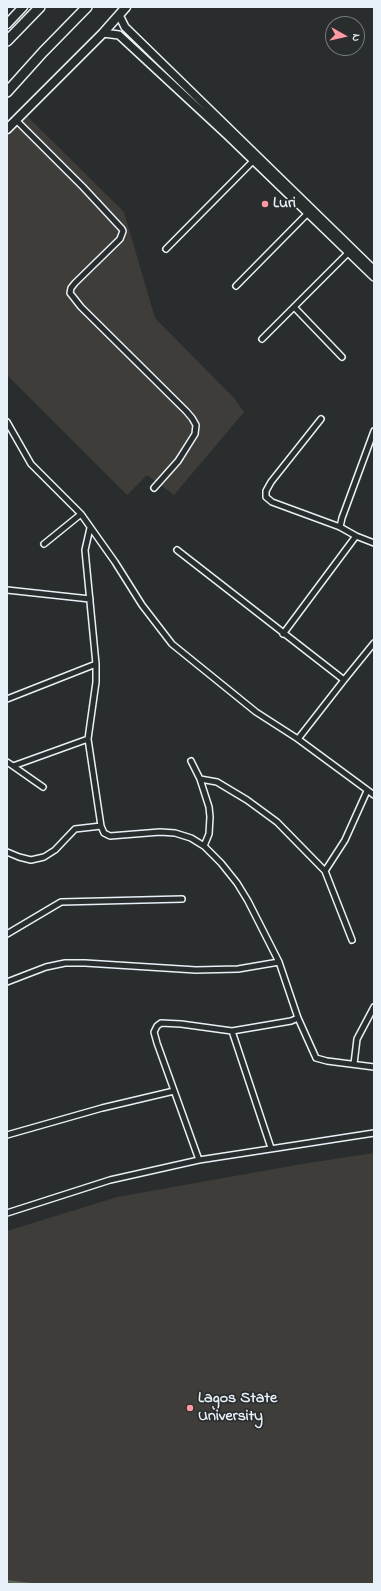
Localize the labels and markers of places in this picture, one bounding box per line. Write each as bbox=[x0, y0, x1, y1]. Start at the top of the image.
place label: Luri bbox=[273, 194, 296, 214]
marker: Luri bbox=[260, 199, 270, 209]
place label: Lagos State University bbox=[198, 1389, 277, 1427]
marker: Lagos State University bbox=[185, 1403, 195, 1413]

